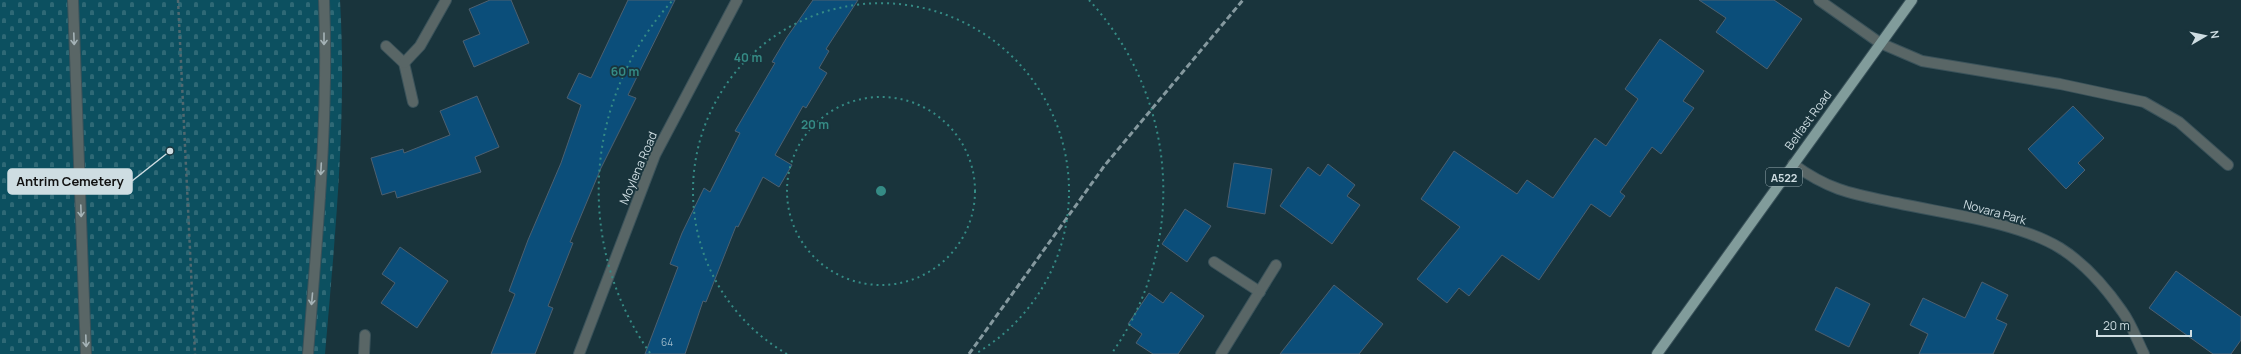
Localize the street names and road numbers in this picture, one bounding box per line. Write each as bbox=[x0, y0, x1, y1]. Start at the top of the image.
street label: Belfast Road bbox=[1781, 87, 1835, 153]
street label: Moylena Road bbox=[615, 129, 661, 207]
road number: A522 bbox=[1766, 168, 1802, 186]
street label: Novara Park bbox=[1962, 195, 2029, 229]

